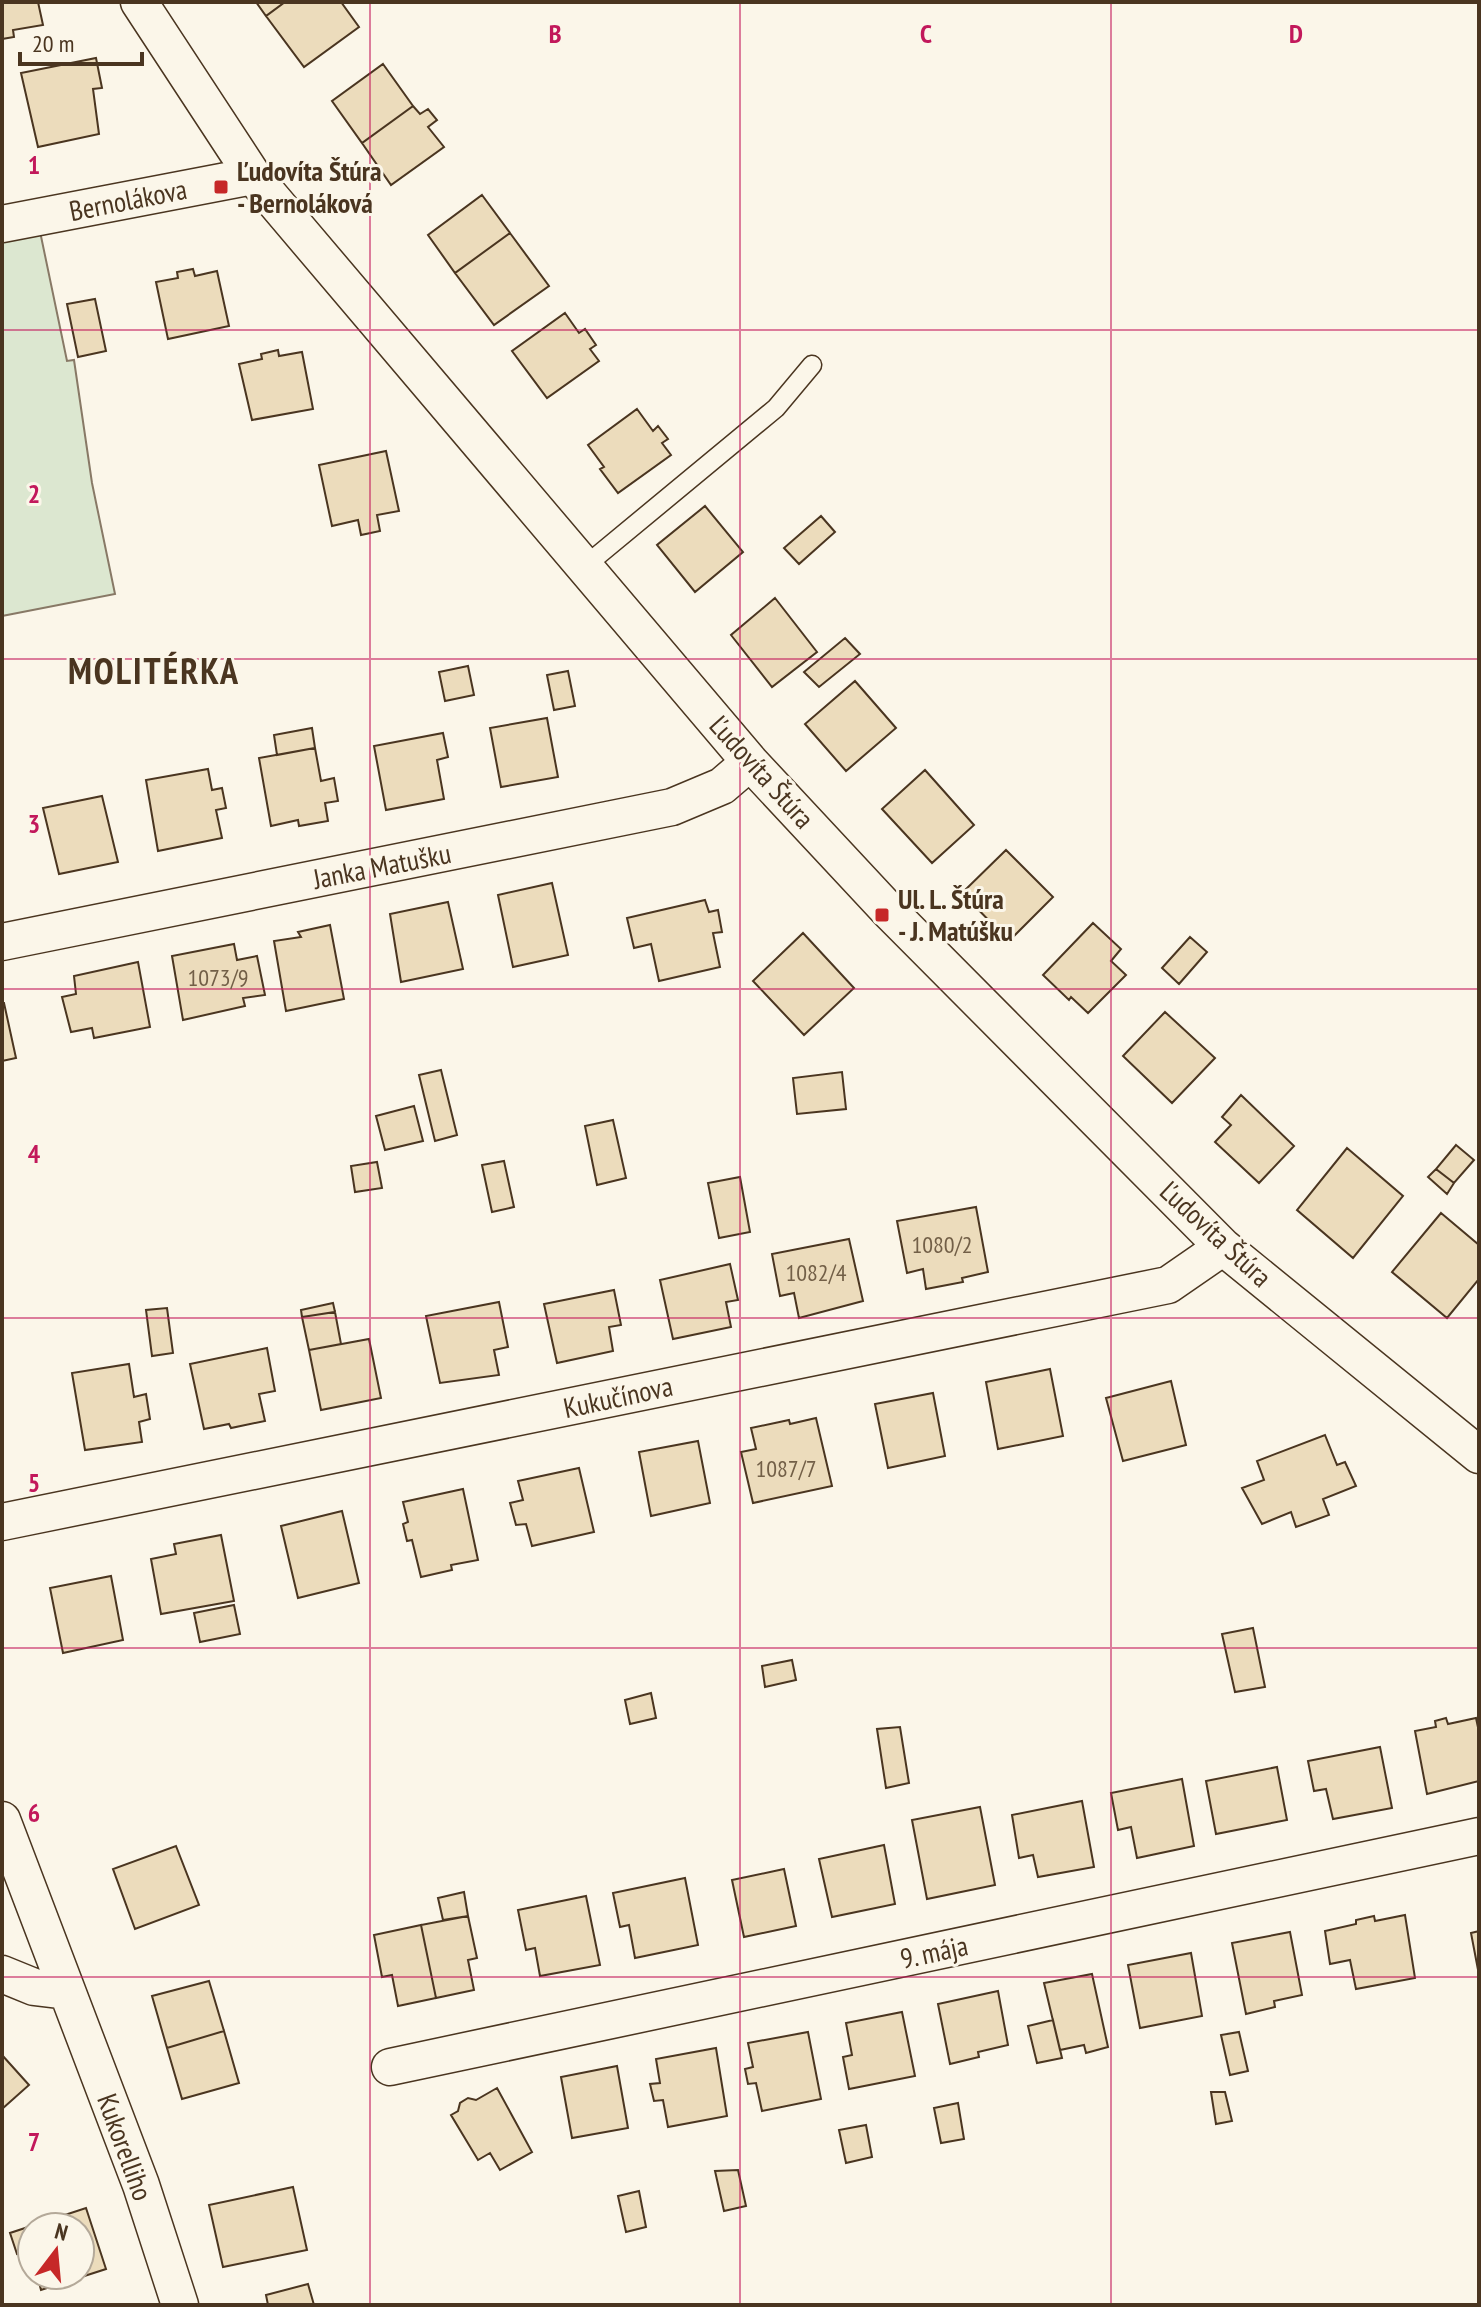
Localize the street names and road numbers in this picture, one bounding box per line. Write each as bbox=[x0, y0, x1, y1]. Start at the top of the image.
street label: Bernolákova bbox=[66, 170, 190, 229]
street label: Ľudovíta Štúra bbox=[702, 707, 823, 836]
street label: Janka Matušku bbox=[309, 834, 454, 897]
street label: Ľudovíta Štúra bbox=[1153, 1172, 1280, 1295]
street label: Kukučínova bbox=[560, 1367, 676, 1426]
street label: 9. mája bbox=[897, 1926, 971, 1977]
street label: Kukorelliho bbox=[89, 2088, 162, 2205]

